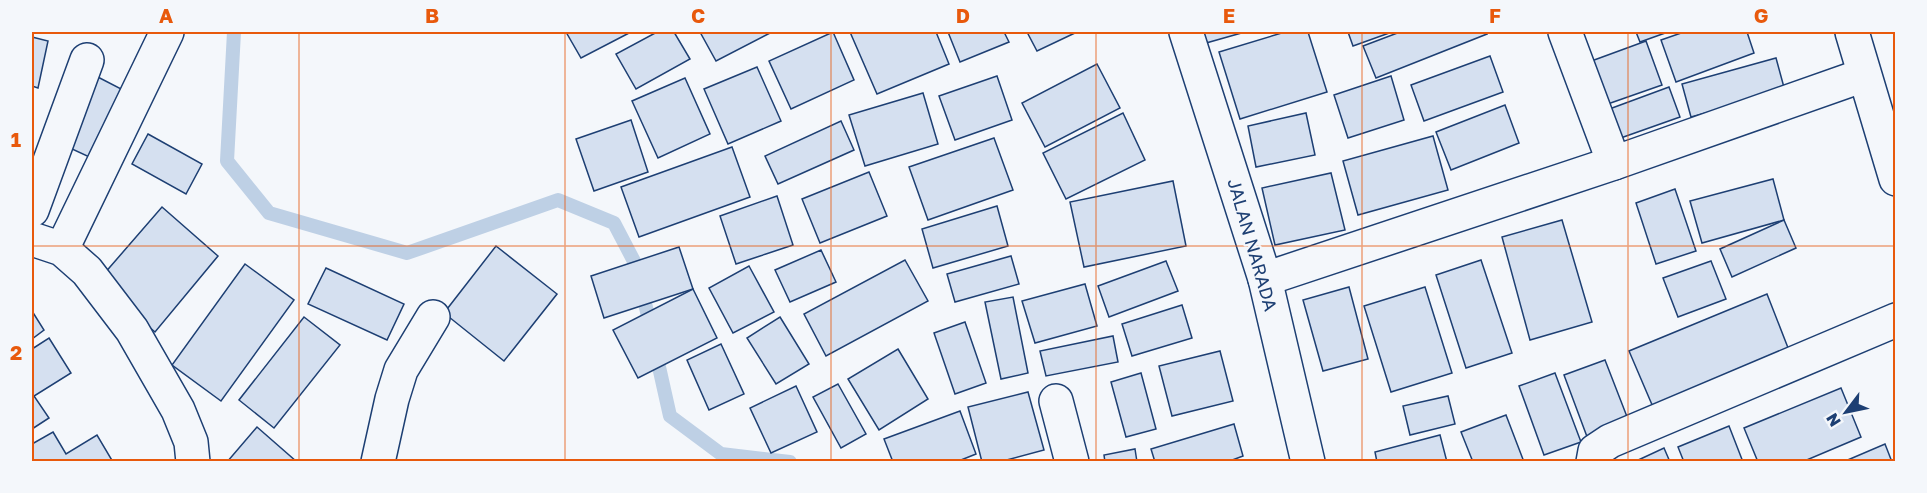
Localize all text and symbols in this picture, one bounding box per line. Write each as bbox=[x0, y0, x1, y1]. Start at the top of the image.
text: A bbox=[159, 3, 173, 27]
text: B bbox=[425, 3, 439, 27]
text: C bbox=[691, 3, 705, 27]
text: D bbox=[956, 3, 970, 27]
text: E bbox=[1223, 3, 1235, 27]
text: F bbox=[1489, 3, 1501, 27]
text: G bbox=[1754, 3, 1768, 27]
text: 1 bbox=[11, 127, 21, 151]
street label: JALAN NARADA bbox=[1224, 176, 1282, 314]
text: 2 bbox=[10, 340, 22, 364]
north arrow bbox=[1816, 382, 1876, 442]
text: N bbox=[1822, 409, 1845, 430]

